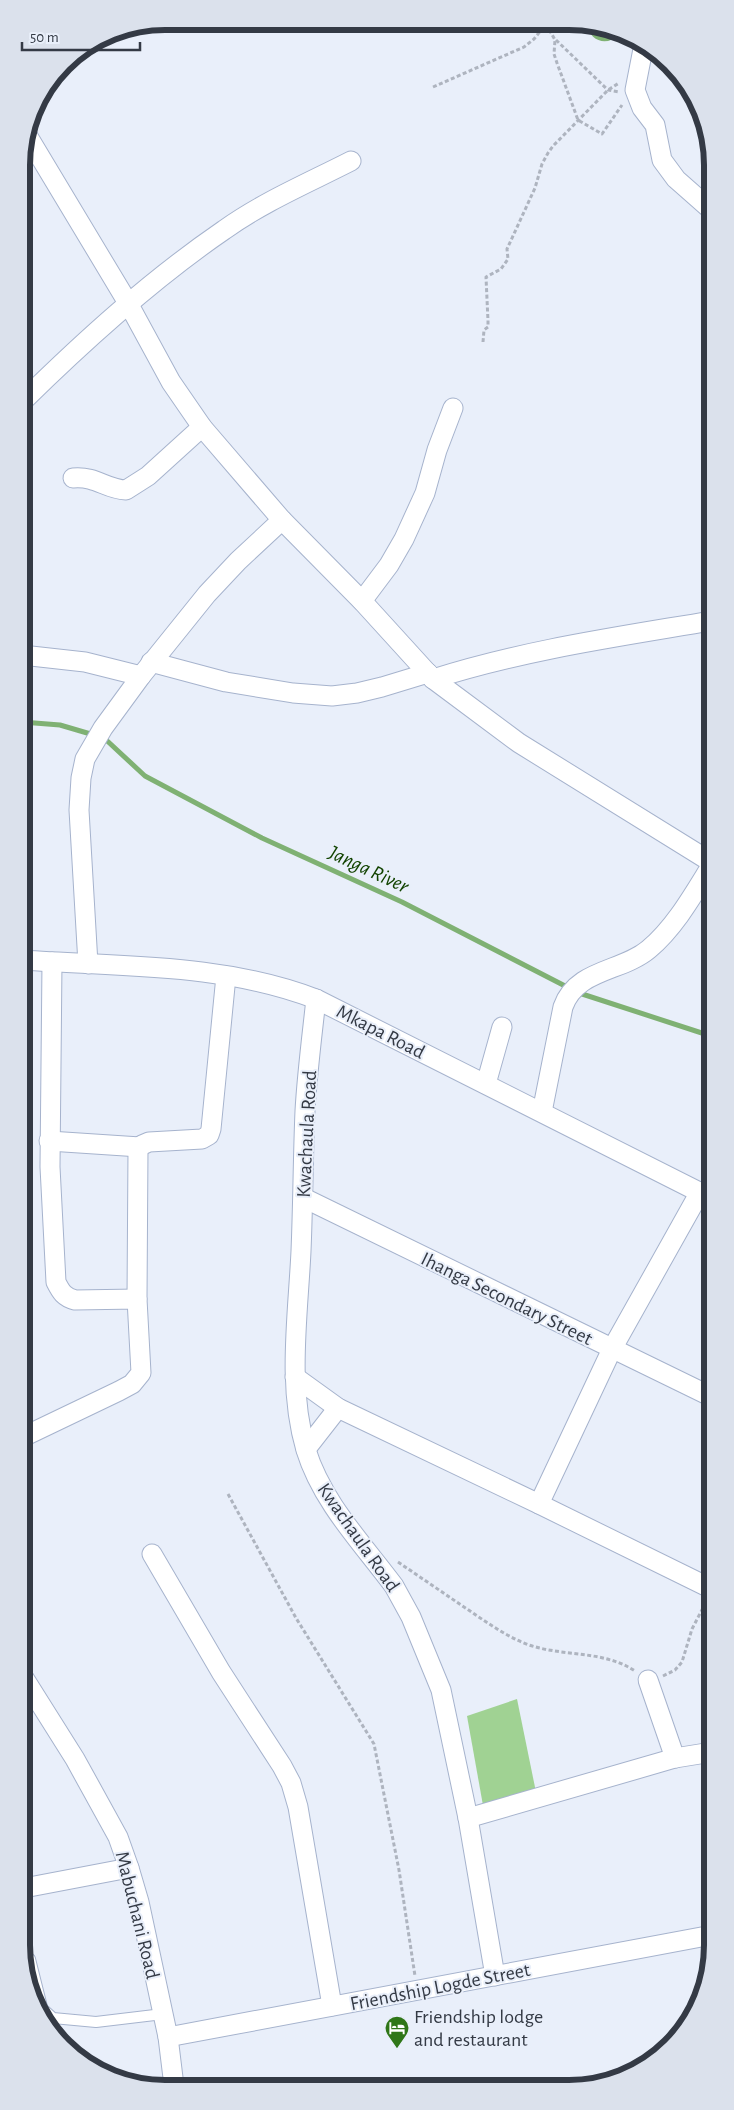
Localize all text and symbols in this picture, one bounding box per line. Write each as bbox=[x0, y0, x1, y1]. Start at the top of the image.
scale bar bbox=[22, 20, 140, 52]
text: 50 m bbox=[30, 30, 59, 45]
water label: Janga River bbox=[325, 842, 413, 897]
street label: Mkapa Road bbox=[333, 1001, 428, 1063]
street label: Kwachaula Road bbox=[294, 1070, 320, 1198]
street label: Ihanga Secondary Street bbox=[418, 1249, 596, 1349]
street label: Kwachaula Road bbox=[313, 1480, 403, 1596]
street label: Mabuchani Road bbox=[112, 1849, 163, 1981]
street label: Friendship Logde Street bbox=[349, 1960, 532, 2014]
place label: Friendship lodge and restaurant bbox=[414, 2007, 543, 2050]
hotel icon: Friendship lodge and restaurant bbox=[384, 2015, 410, 2049]

